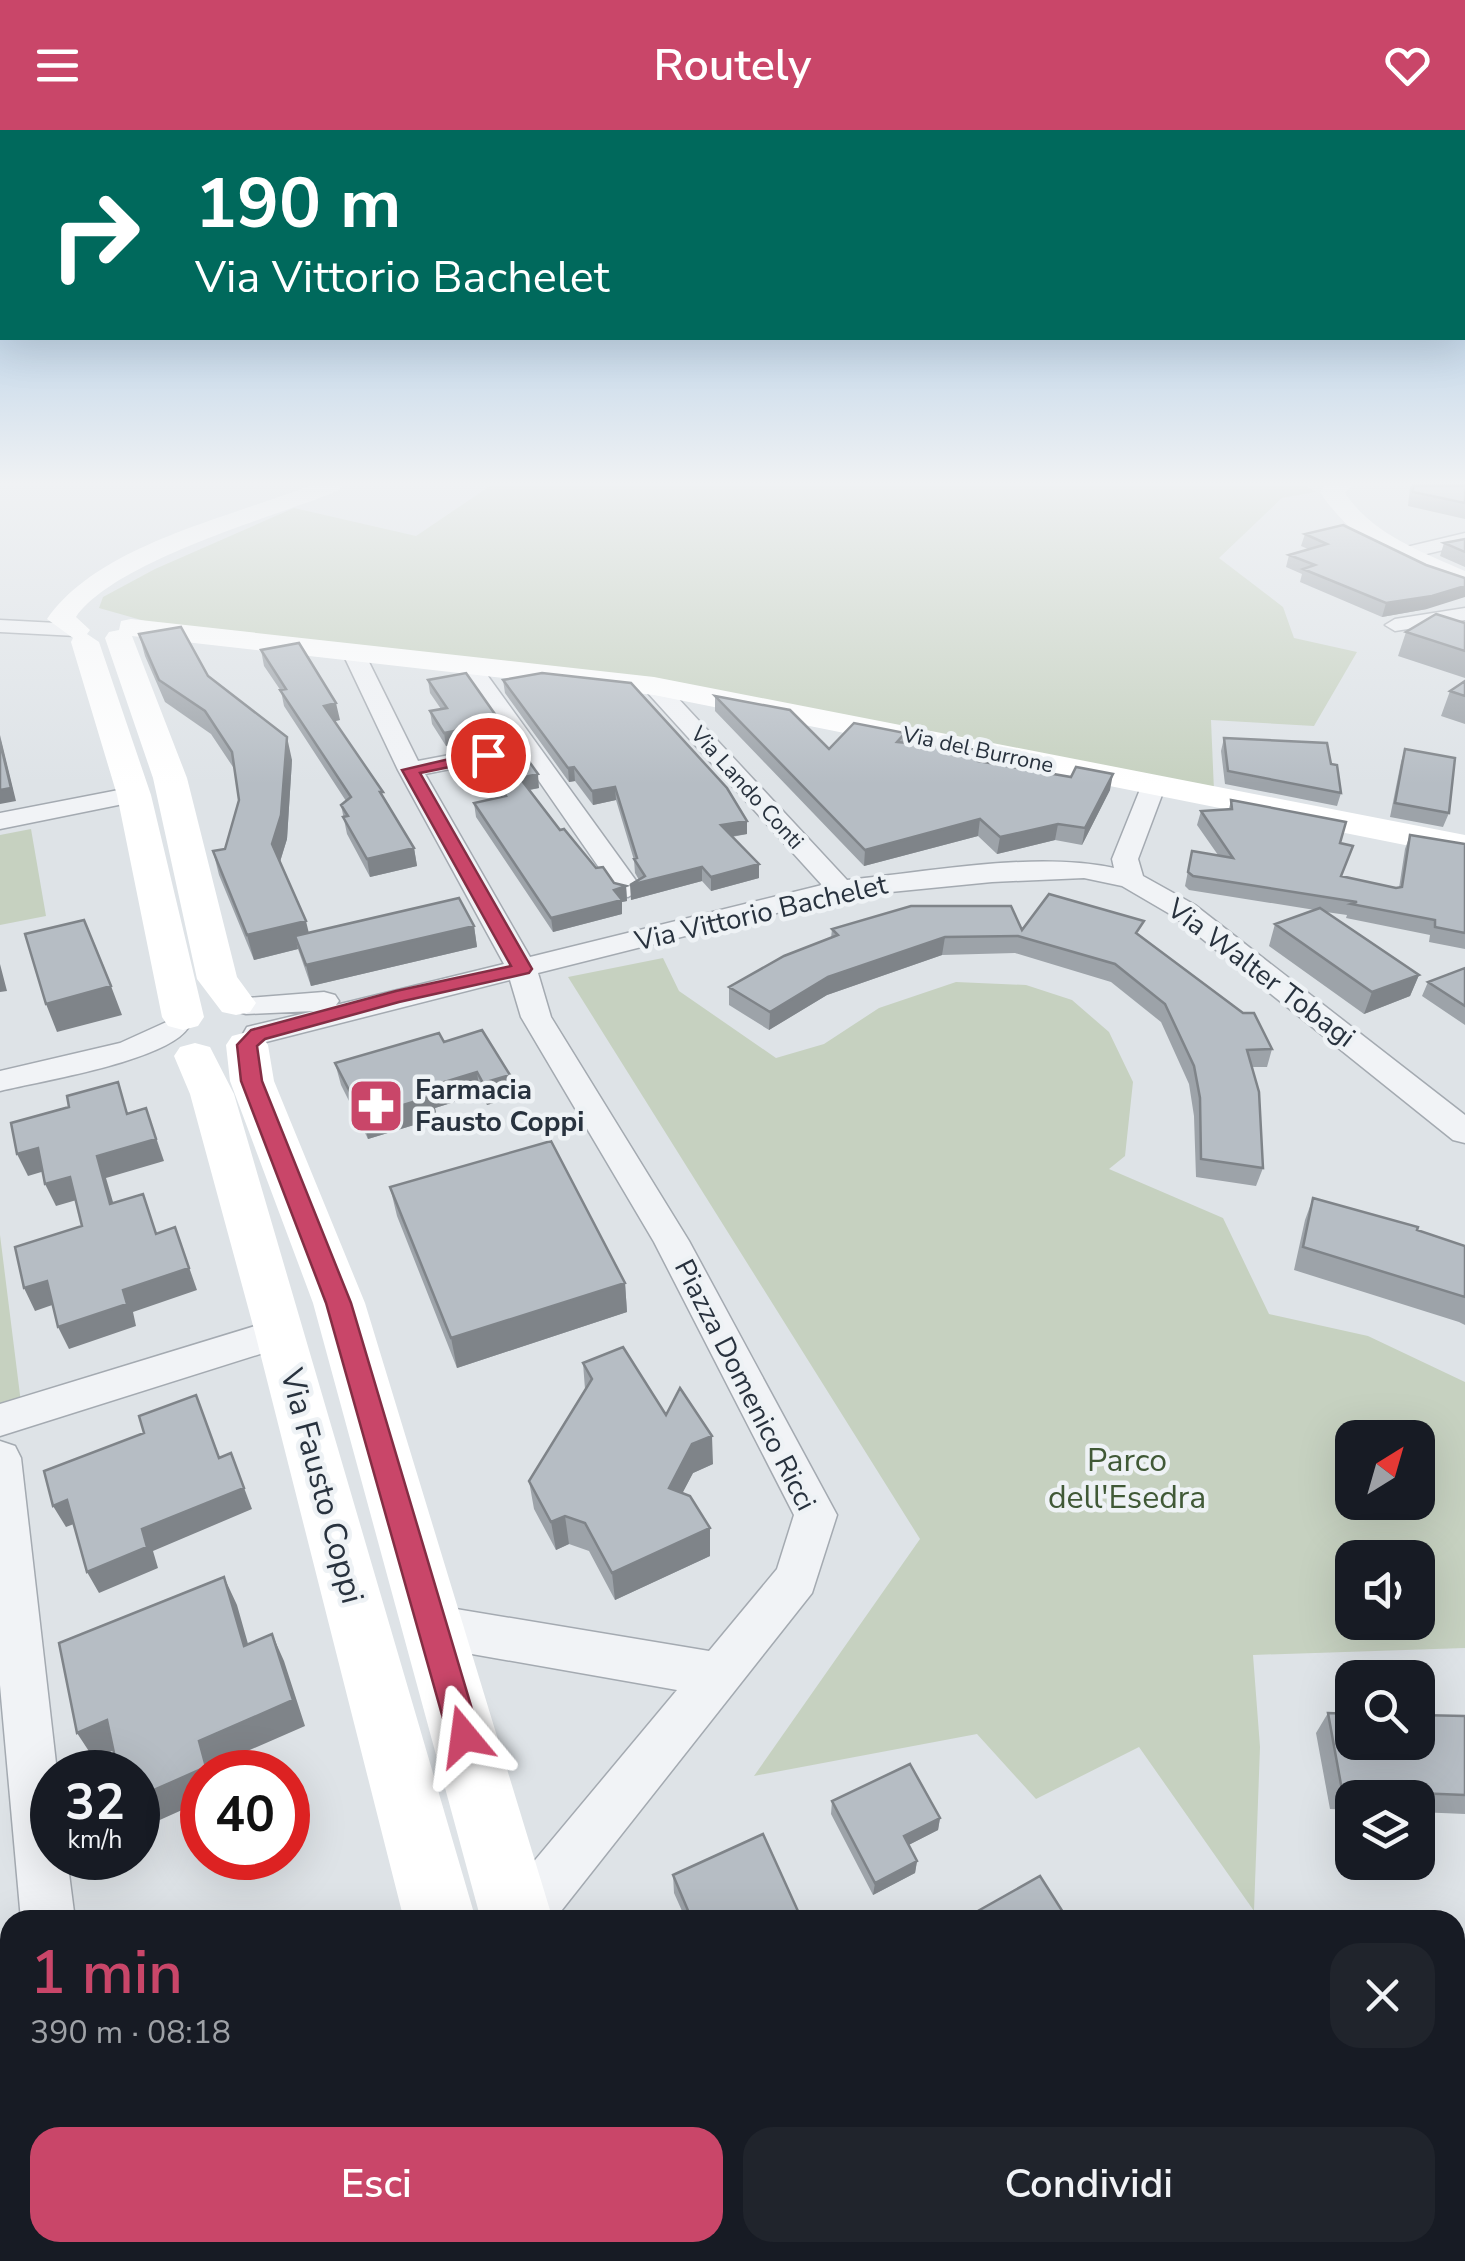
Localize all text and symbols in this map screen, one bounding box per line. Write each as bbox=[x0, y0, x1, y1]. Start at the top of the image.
text: Routely bbox=[654, 35, 811, 96]
icon: menu bbox=[30, 38, 85, 93]
icon: heart bbox=[1380, 38, 1435, 93]
text: 190 m bbox=[195, 156, 401, 252]
icon: right bbox=[30, 170, 160, 300]
text: Via Vittorio Bachelet bbox=[195, 247, 610, 308]
pin bbox=[446, 713, 531, 798]
street label: Via Lando Conti bbox=[683, 719, 810, 856]
street label: Via del Burrone bbox=[899, 719, 1056, 781]
icon: arrive bbox=[461, 728, 516, 783]
street label: Via Vittorio Bachelet bbox=[630, 865, 891, 961]
street label: Via Walter Tobagi bbox=[1158, 889, 1363, 1056]
place label: Farmacia Fausto Coppi bbox=[415, 1071, 584, 1141]
pharmacy icon: Farmacia Fausto Coppi bbox=[346, 1076, 406, 1136]
street label: Piazza Domenico Ricci bbox=[665, 1253, 825, 1517]
street label: Via Fausto Coppi bbox=[270, 1363, 374, 1608]
north arrow bbox=[1335, 1420, 1435, 1520]
map controls bbox=[1335, 1420, 1435, 1880]
park label: Parco dell'Esedra bbox=[1048, 1439, 1206, 1519]
button: sound bbox=[1335, 1540, 1435, 1640]
button: search bbox=[1335, 1660, 1435, 1760]
position arrow bbox=[412, 1684, 516, 1788]
speed limit sign: 40 bbox=[180, 1750, 310, 1880]
text: 32 bbox=[65, 1768, 125, 1837]
button: layers bbox=[1335, 1780, 1435, 1880]
text: km/h bbox=[67, 1823, 123, 1857]
text: 1 min bbox=[30, 1932, 183, 2014]
button: close bbox=[1330, 1943, 1435, 2048]
text: 390 m · 08:18 bbox=[30, 2011, 231, 2054]
button: Esci bbox=[30, 2127, 723, 2242]
button: Condividi bbox=[743, 2127, 1435, 2242]

